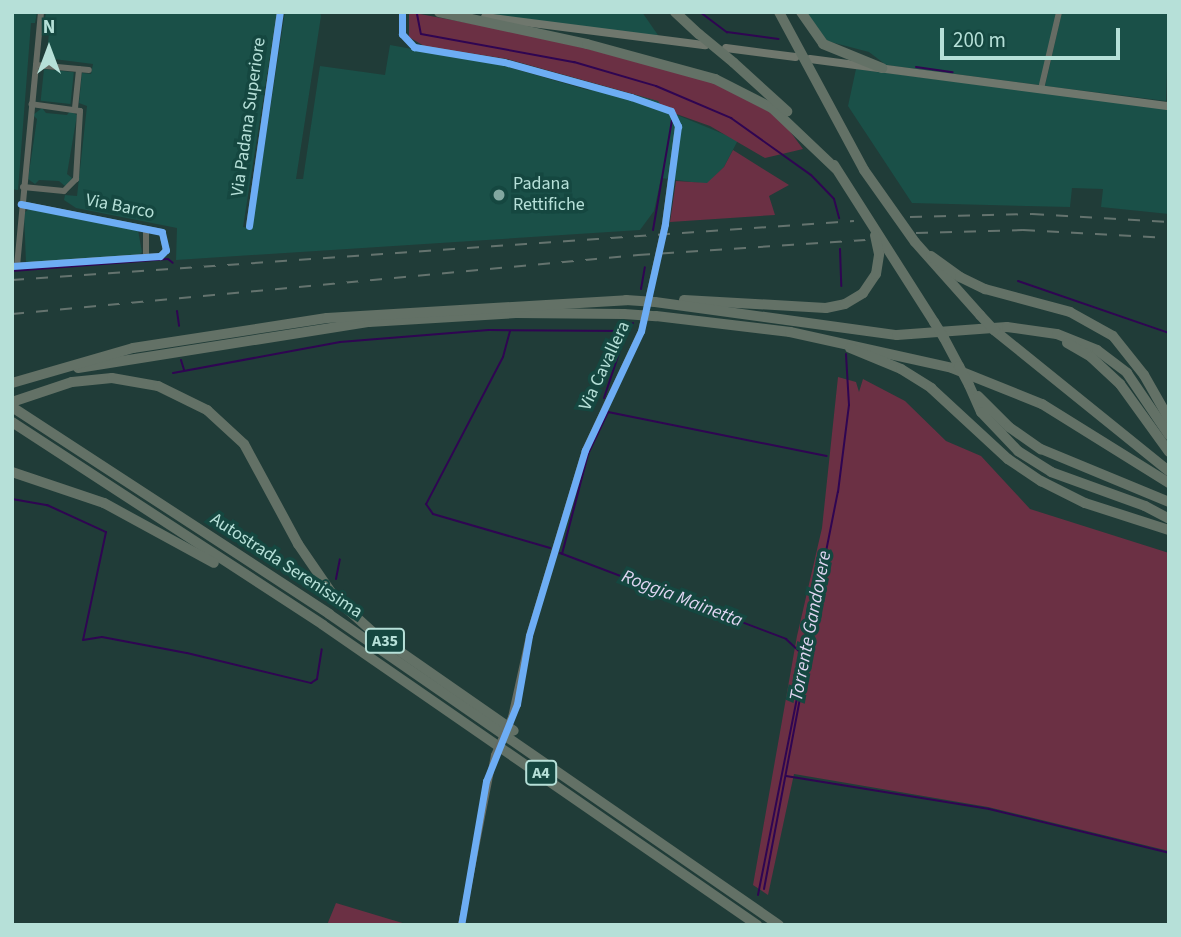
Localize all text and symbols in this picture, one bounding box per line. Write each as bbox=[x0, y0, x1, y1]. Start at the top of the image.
north arrow bbox=[14, 14, 84, 84]
text: N bbox=[43, 14, 55, 41]
scale bar bbox=[943, 14, 1123, 58]
text: 200 m bbox=[953, 25, 1006, 55]
street label: Via Padana Superiore bbox=[227, 36, 271, 198]
place label: Padana Rettifiche bbox=[513, 174, 585, 216]
marker: Padana Rettifiche bbox=[491, 187, 507, 203]
street label: Via Barco bbox=[84, 190, 156, 224]
street label: Via Cavallera bbox=[575, 318, 635, 414]
street label: Autostrada Serenissima bbox=[206, 509, 366, 623]
water label: Torrente Gandovere bbox=[785, 549, 837, 703]
water label: Roggia Mainetta bbox=[618, 565, 746, 633]
road number: A35 bbox=[364, 628, 406, 654]
road number: A4 bbox=[524, 760, 558, 786]

